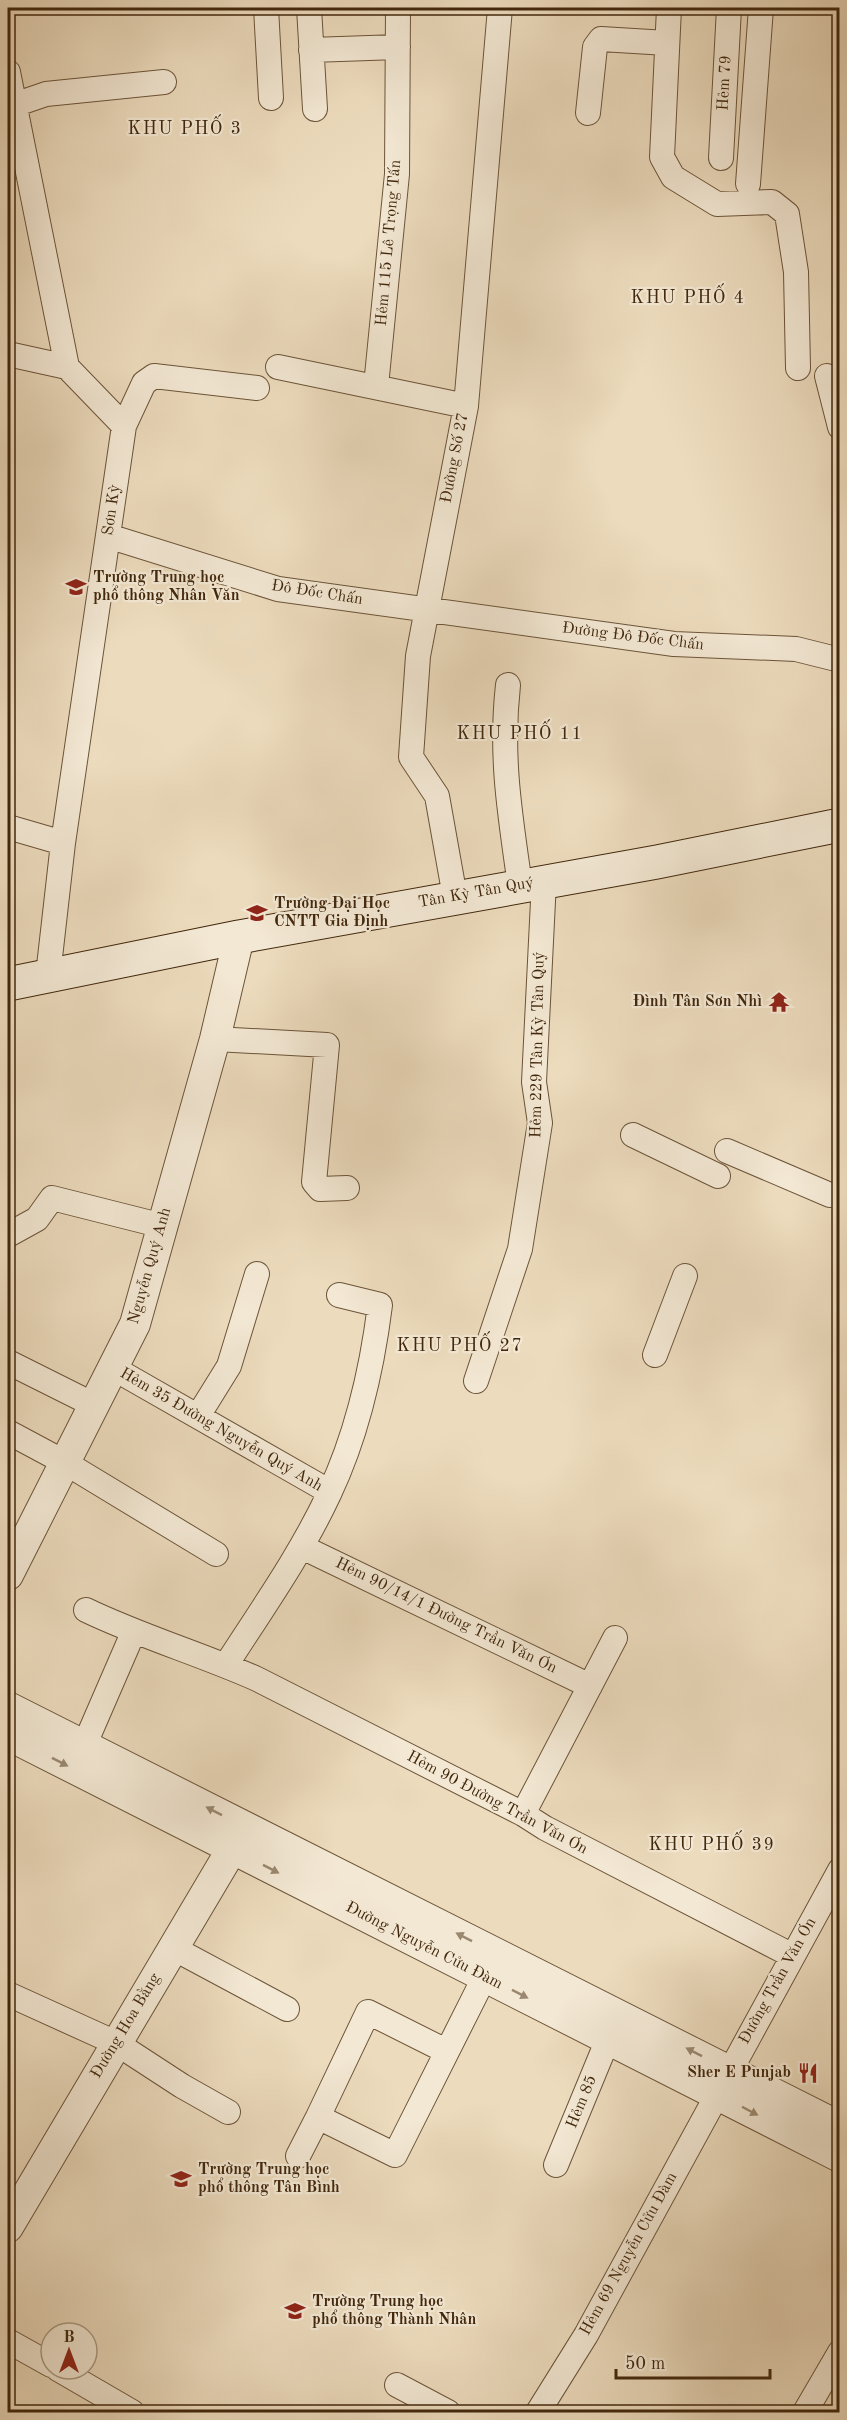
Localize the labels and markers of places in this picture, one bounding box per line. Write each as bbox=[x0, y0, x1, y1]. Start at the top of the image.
place label: Trường Trung học phổ thông Nhân Văn bbox=[93, 570, 240, 604]
school or university icon: Trường Trung học phổ thông Nhân Văn bbox=[64, 575, 88, 599]
place label: Trường Đại Học CNTT Gia Định bbox=[274, 896, 390, 930]
school or university icon: Trường Đại Học CNTT Gia Định bbox=[245, 901, 269, 925]
temple icon: Đình Tân Sơn Nhì bbox=[767, 990, 791, 1014]
place label: Đình Tân Sơn Nhì bbox=[633, 994, 762, 1010]
restaurant icon: Sher E Punjab bbox=[796, 2061, 820, 2085]
place label: Sher E Punjab bbox=[687, 2065, 791, 2081]
place label: Trường Trung học phổ thông Tân Bình bbox=[198, 2162, 340, 2196]
school or university icon: Trường Trung học phổ thông Tân Bình bbox=[169, 2167, 193, 2191]
place label: Trường Trung học phổ thông Thành Nhân bbox=[312, 2294, 476, 2328]
school or university icon: Trường Trung học phổ thông Thành Nhân bbox=[283, 2299, 307, 2323]

